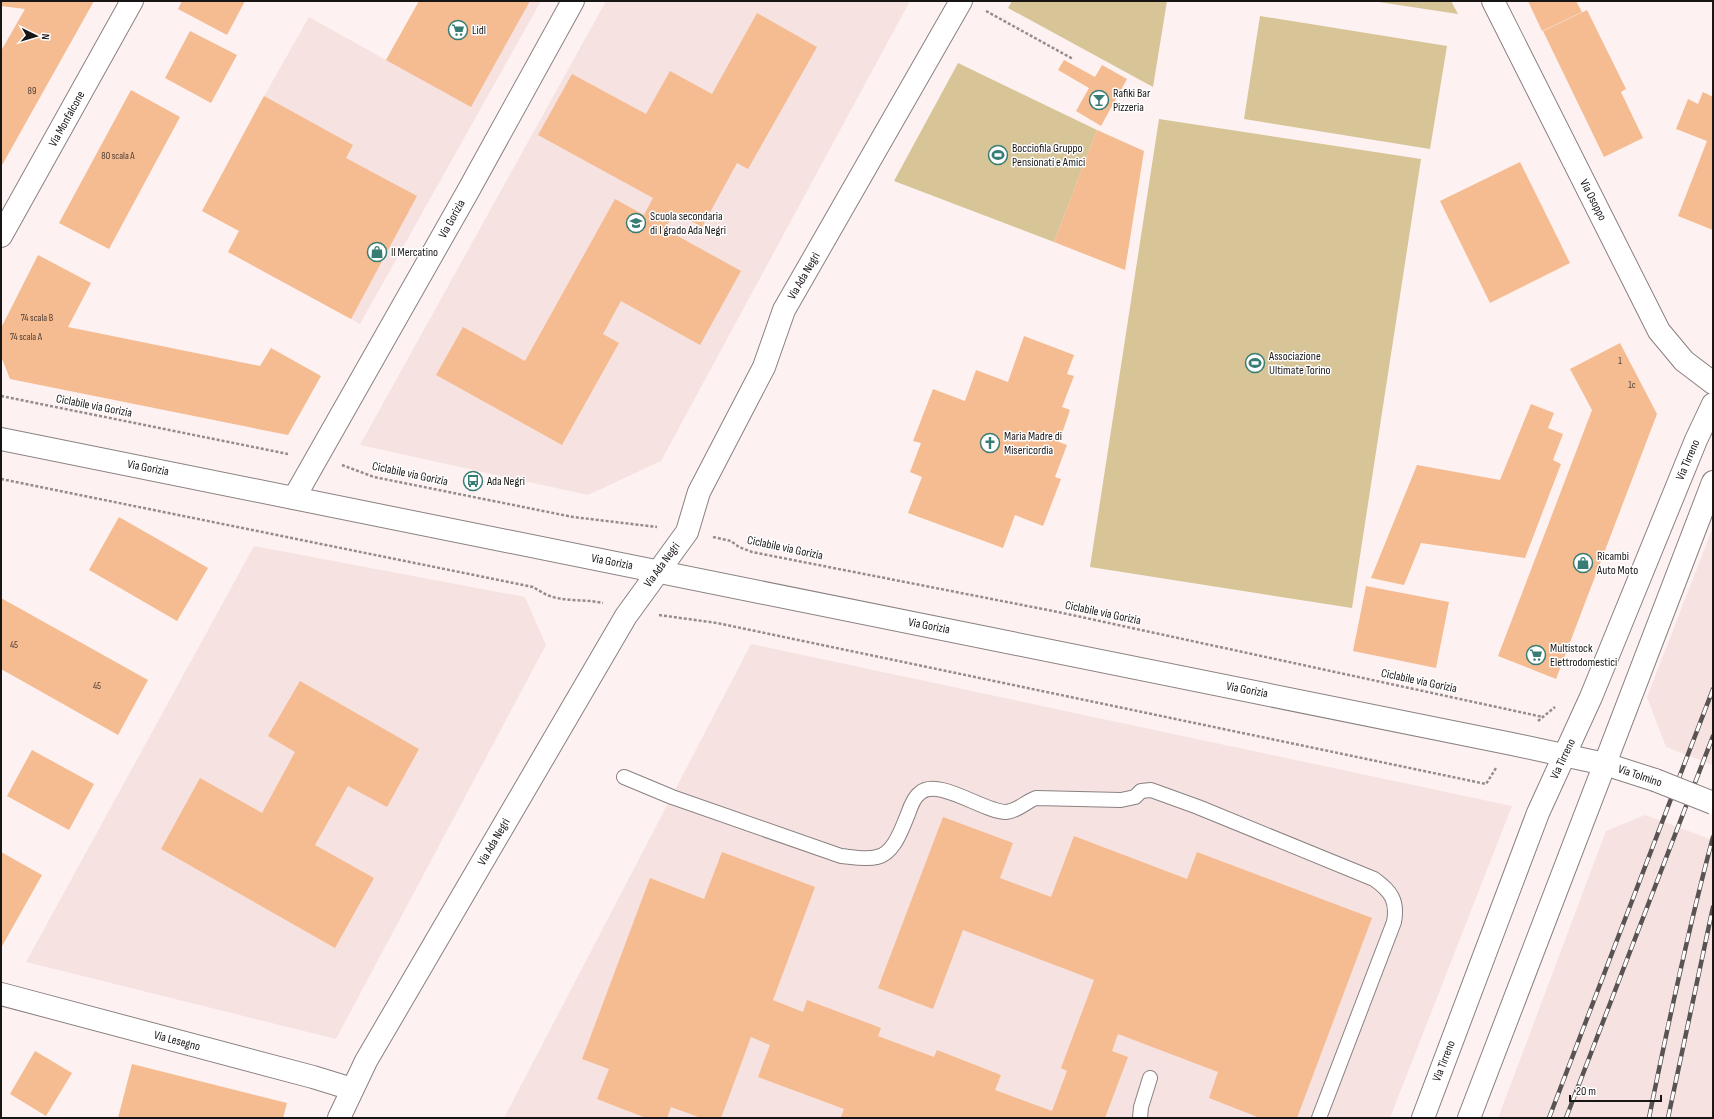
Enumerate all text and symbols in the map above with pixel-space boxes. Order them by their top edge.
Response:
north arrow [16,16,56,56]
supermarket icon: Lidl [447,19,469,41]
place label: Lidl [472,23,486,38]
text: N [39,33,52,40]
house number: 89 [28,85,36,97]
place label: Rafiki Bar Pizzeria [1113,86,1151,115]
street label: Via Monfalcone [46,88,88,149]
bar icon: Rafiki Bar Pizzeria [1088,89,1110,111]
place label: Bocciofila Gruppo Pensionati e Amici [1012,141,1085,170]
sports icon: Bocciofila Gruppo Pensionati e Amici [987,144,1009,166]
house number: 80 scala A [101,150,135,162]
street label: Via Osoppo [1576,177,1610,223]
street label: Via Gorizia [435,197,469,241]
place label: Scuola secondaria di I grado Ada Negri [650,209,726,238]
school or university icon: Scuola secondaria di I grado Ada Negri [625,212,647,234]
shop icon: Il Mercatino [366,241,388,263]
place label: Il Mercatino [391,245,438,260]
street label: Via Ada Negri [784,250,824,302]
house number: 74 scala B [21,312,54,324]
house number: 74 scala A [10,331,43,343]
place label: Associazione Ultimate Torino [1268,349,1331,378]
sports icon: Associazione Ultimate Torino [1244,352,1266,374]
house number: 1 [1618,355,1622,367]
house number: 1c [1628,379,1636,391]
street label: Ciclabile via Gorizia [55,391,134,421]
place label: Maria Madre di Misericordia [1004,429,1062,458]
church icon: Maria Madre di Misericordia [979,432,1001,454]
street label: Via Tirreno [1673,437,1703,483]
street label: Via Gorizia [126,457,170,479]
street label: Ciclabile via Gorizia [371,459,450,489]
bus stop icon: Ada Negri [462,470,484,492]
place label: Ada Negri [486,474,525,489]
street label: Ciclabile via Gorizia [746,533,825,563]
street label: Via Ada Negri [641,540,683,590]
place label: Ricambi Auto Moto [1596,549,1638,578]
street label: Via Gorizia [590,551,634,573]
shop icon: Ricambi Auto Moto [1572,552,1594,574]
street label: Ciclabile via Gorizia [1064,598,1143,628]
street label: Via Gorizia [907,615,951,637]
house number: 45 [10,639,18,651]
place label: Multistock Elettrodomestici [1550,641,1617,670]
supermarket icon: Multistock Elettrodomestici [1525,644,1547,666]
street label: Ciclabile via Gorizia [1380,666,1459,696]
street label: Via Gorizia [1225,679,1269,701]
house number: 45 [93,680,101,692]
street label: Via Tirreno [1547,736,1579,782]
street label: Via Tolmino [1616,761,1664,791]
street label: Via Ada Negri [474,816,514,868]
street label: Via Lesegno [152,1028,202,1054]
street label: Via Tirreno [1429,1038,1459,1084]
scale bar [1570,1077,1661,1103]
text: 20 m [1576,1084,1596,1099]

